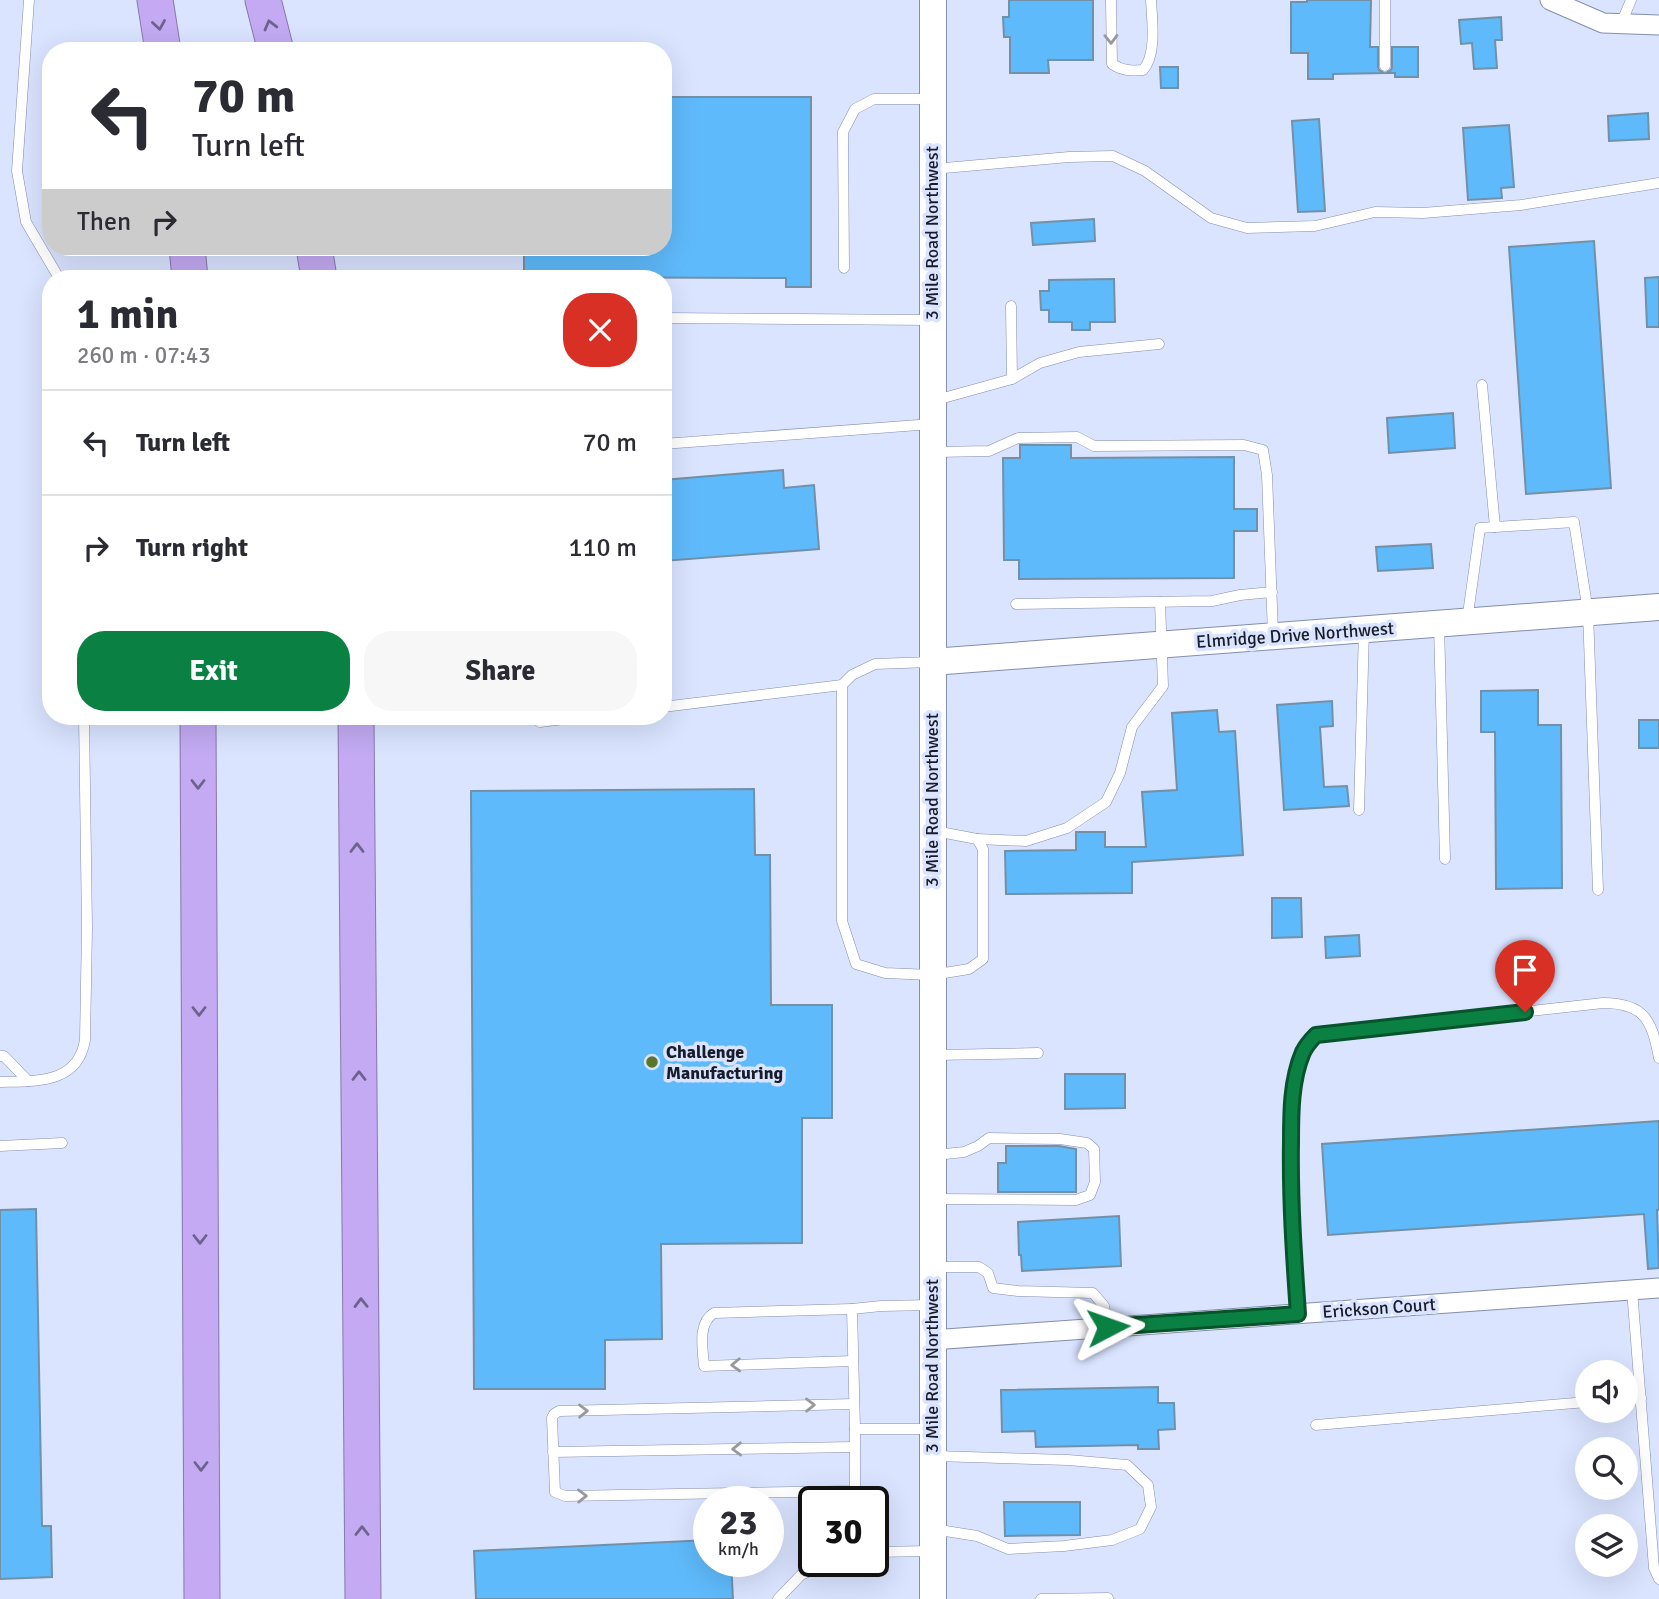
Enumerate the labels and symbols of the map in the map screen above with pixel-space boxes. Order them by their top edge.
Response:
one-way arrow [151,19,166,31]
one-way arrow [264,19,278,31]
one-way arrow [1103,35,1119,45]
street label: 3 Mile Road Northwest [921,146,943,320]
street label: Elmridge Drive Northwest [1195,617,1395,653]
street label: 3 Mile Road Northwest [921,713,943,887]
one-way arrow [190,779,206,790]
one-way arrow [349,843,365,853]
pin [1495,940,1555,1012]
one-way arrow [191,1007,207,1017]
place label: Challenge Manufacturing [666,1041,783,1084]
marker: Challenge Manufacturing [644,1054,660,1070]
one-way arrow [351,1070,367,1081]
one-way arrow [192,1234,208,1245]
street label: 3 Mile Road Northwest [921,1279,943,1453]
position arrow [1071,1290,1145,1364]
street label: Erickson Court [1321,1293,1437,1323]
one-way arrow [353,1298,369,1308]
one-way arrow [730,1358,741,1373]
one-way arrow [806,1397,816,1413]
one-way arrow [578,1403,589,1418]
one-way arrow [731,1441,742,1457]
one-way arrow [193,1462,209,1472]
speed limit sign: 30 [798,1486,889,1577]
one-way arrow [577,1488,588,1504]
one-way arrow [354,1525,370,1536]

